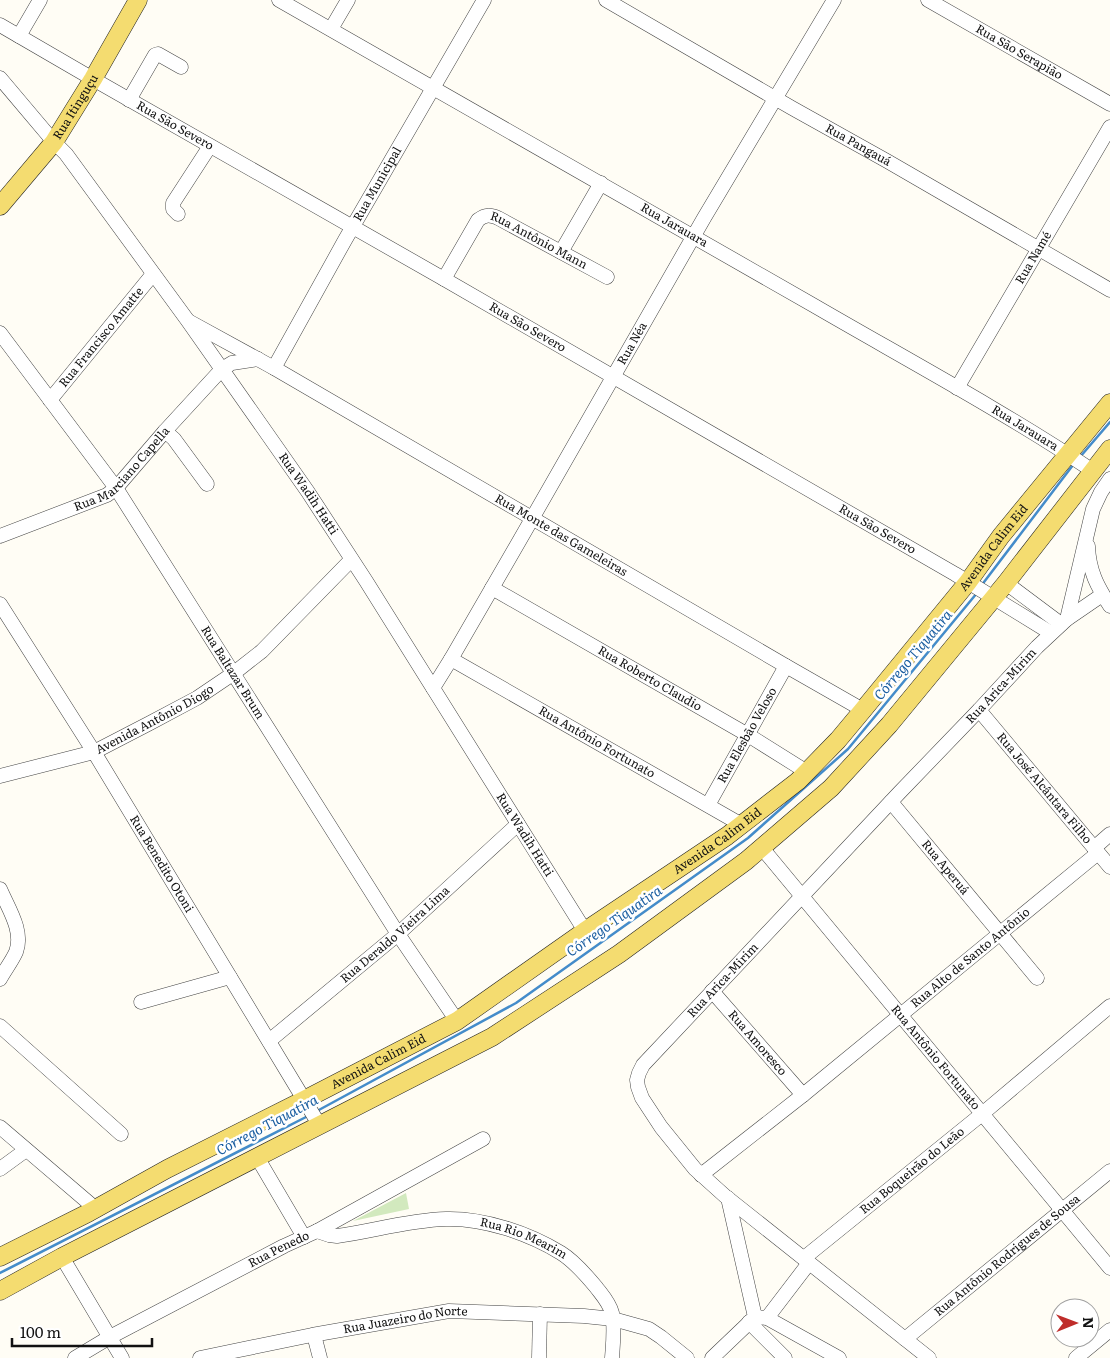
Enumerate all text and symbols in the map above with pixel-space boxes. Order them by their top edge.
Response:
street label: Rua São Serapião [973,19,1067,83]
street label: Rua Itinguçu [48,70,102,143]
street label: Rua São Severo [134,96,218,154]
street label: Rua Pangauá [823,118,896,170]
street label: Rua Municipal [348,143,405,224]
street label: Rua Jarauara [638,198,712,251]
street label: Rua Antônio Mann [488,206,591,273]
street label: Rua Namé [1010,228,1055,287]
street label: Rua Francisco Amatte [54,283,147,391]
street label: Rua São Severo [486,297,570,356]
street label: Rua Néa [612,318,651,368]
street label: Rua Jarauara [989,400,1063,455]
street label: Rua Marciano Capella [71,422,173,515]
street label: Rua Wadih Hatti [275,448,343,538]
street label: Rua Monte das Gameleiras [492,489,632,580]
street label: Rua São Severo [836,499,920,558]
street label: Avenida Calim Eid [954,500,1032,595]
water label: Córrego Tiquatira [868,605,956,704]
street label: Rua Baltazar Brum [197,622,270,723]
street label: Rua Roberto Claudio [595,641,706,715]
street label: Rua Arica-Mirim [961,643,1040,727]
street label: Avenida Antônio Diogo [92,679,217,758]
street label: Rua Elesbão Veloso [712,683,780,786]
street label: Rua Antônio Fortunato [536,701,659,782]
street label: Rua José Alcântara Filho [993,728,1097,847]
street label: Rua Wadih Hatti [493,789,559,880]
street label: Avenida Calim Eid [669,802,765,878]
street label: Rua Benedito Otoni [126,811,199,915]
street label: Rua Aperuá [918,835,975,899]
water label: Córrego Tiquatira [562,880,665,961]
street label: Rua Deraldo Vieira Lima [336,881,453,986]
street label: Rua Alto de Santo Antônio [906,903,1033,1011]
street label: Rua Arica-Mirim [682,938,762,1021]
street label: Rua Antônio Fortunato [887,1000,985,1113]
street label: Rua Amoresco [724,1006,792,1079]
street label: Avenida Calim Eid [327,1028,429,1093]
water label: Córrego Tiquatira [212,1089,321,1159]
street label: Rua Boqueirão do Leão [855,1122,968,1218]
street label: Rua Antônio Rodrigues de Sousa [930,1189,1084,1320]
street label: Rua Rio Mearim [479,1212,571,1263]
street label: Rua Penedo [244,1226,312,1271]
north arrow [1050,1298,1100,1348]
street label: Rua Juazeiro do Norte [342,1301,468,1337]
scale bar [12,1316,152,1348]
text: N [1079,1317,1099,1329]
text: 100 m [20,1320,61,1343]

